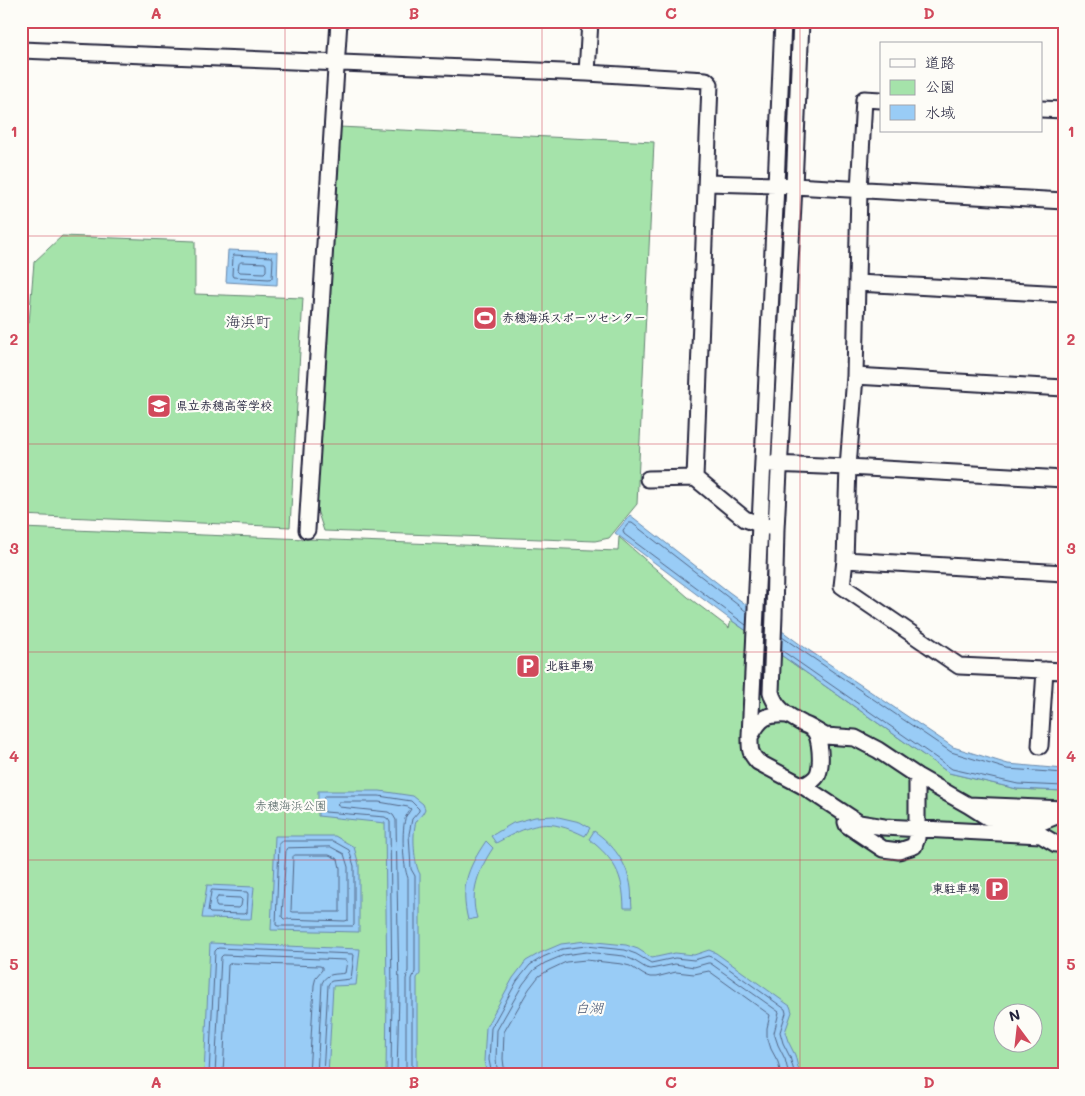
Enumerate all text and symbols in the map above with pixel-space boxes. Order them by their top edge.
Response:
text: A [150,2,162,23]
text: B [409,2,419,23]
text: C [665,2,677,23]
text: D [923,2,935,23]
legend [880,42,1042,132]
text: 道路 [925,52,955,72]
text: 公園 [925,76,955,96]
text: 水域 [925,102,955,122]
text: 1 [10,120,18,141]
text: 1 [1067,120,1075,141]
sports icon: 赤穂海浜スポーツセンター [472,305,498,331]
place label: 赤穂海浜スポーツセンター [502,309,646,325]
district label: 海浜町 [225,311,271,331]
text: 2 [10,328,19,349]
text: 2 [1067,328,1076,349]
school or university icon: 県立赤穂高等学校 [146,393,172,419]
place label: 県立赤穂高等学校 [176,397,272,413]
text: 3 [9,537,19,558]
text: 3 [1066,537,1076,558]
parking icon: 北駐車場 [515,653,541,679]
place label: 北駐車場 [546,657,594,673]
text: 4 [9,745,19,766]
text: 4 [1066,745,1076,766]
park label: 赤穂海浜公園 [255,797,327,813]
parking icon: 東駐車場 [984,876,1010,902]
place label: 東駐車場 [932,880,980,896]
text: 5 [9,953,19,974]
text: 5 [1066,953,1076,974]
water label: 白湖 [575,998,604,1017]
north arrow [992,1004,1042,1054]
text: N [1007,1004,1022,1026]
text: A [150,1071,162,1092]
text: B [409,1071,419,1092]
text: C [665,1071,677,1092]
text: D [923,1071,935,1092]

